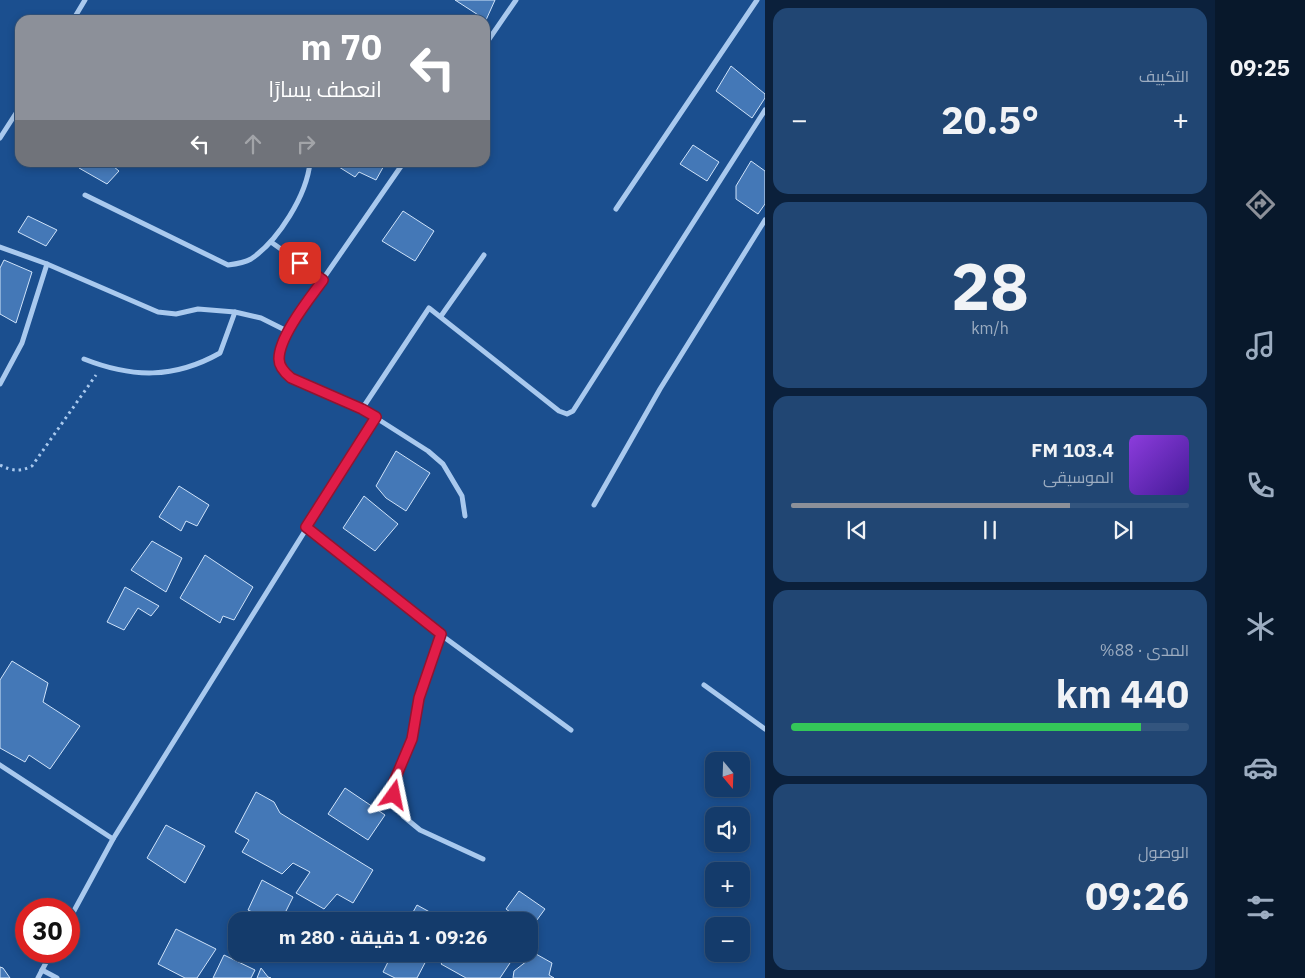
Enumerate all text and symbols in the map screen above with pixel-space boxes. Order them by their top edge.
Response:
text: 70 m [300,24,382,70]
icon: left [400,35,465,100]
text: 09:25 [1230,53,1290,82]
text: التكييف [1139,66,1189,86]
text: انعطف يسارًا [268,74,382,103]
text: 20.5° [941,95,1039,144]
text: − [791,101,808,138]
text: + [1172,101,1189,138]
icon: left [186,130,214,158]
icon: ahead [239,130,267,158]
icon: right [292,130,320,158]
icon: directions [1243,187,1278,222]
pin [279,242,321,284]
text: 28 [951,243,1029,328]
icon: arrive [286,249,314,277]
text: km/h [971,318,1009,338]
icon: music [1243,328,1278,363]
text: 103.4 FM [1031,438,1114,462]
text: الموسيقى [1043,467,1114,487]
icon: phone [1243,468,1278,503]
icon: previous [843,516,871,544]
icon: pause [976,516,1004,544]
icon: next [1109,516,1137,544]
icon: climate [1243,609,1278,644]
text: المدى · 88% [1100,640,1189,660]
text: 440 km [1056,669,1189,718]
icon: car [1243,750,1278,785]
north arrow [705,752,750,798]
map controls [705,752,750,962]
position arrow [367,768,419,820]
button: sound [705,807,750,852]
text: الوصول [1138,842,1189,862]
button: + [705,862,750,907]
text: 09:26 [1085,871,1189,920]
icon: filters [1243,890,1278,925]
speed limit sign: 30 [15,898,80,963]
button: − [705,917,750,962]
text: 09:26 · 1 دقيقة · 280 m [279,925,487,949]

